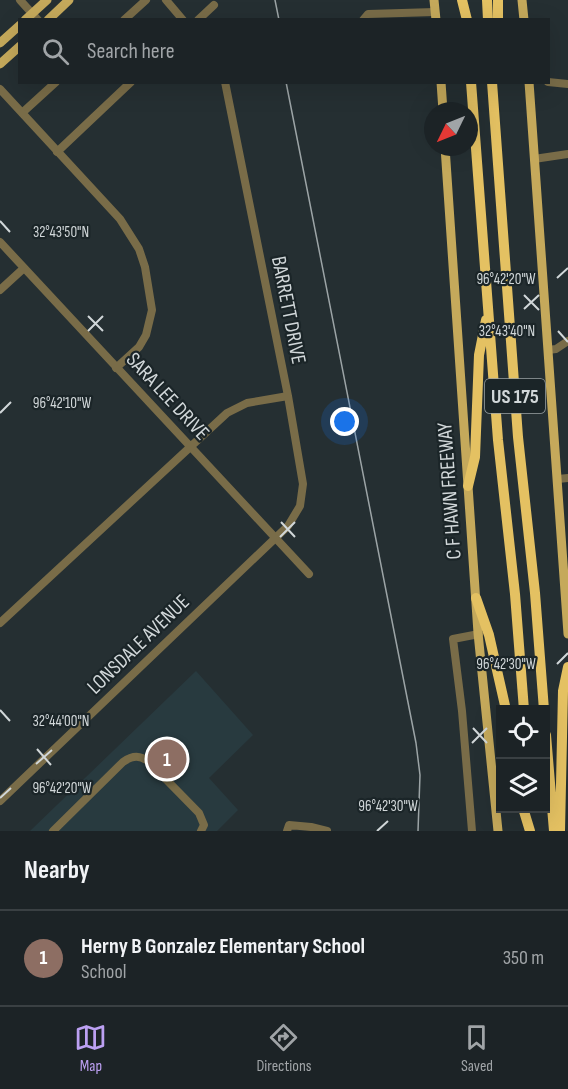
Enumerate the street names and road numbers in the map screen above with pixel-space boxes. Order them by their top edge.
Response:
street label: BARRETT DRIVE [266,254,311,366]
street label: SARA LEE DRIVE [121,347,215,445]
road number: US 175 [485,379,545,413]
street label: C F HAWN FREEWAY [432,421,467,560]
street label: LONSDALE AVENUE [82,589,195,699]

